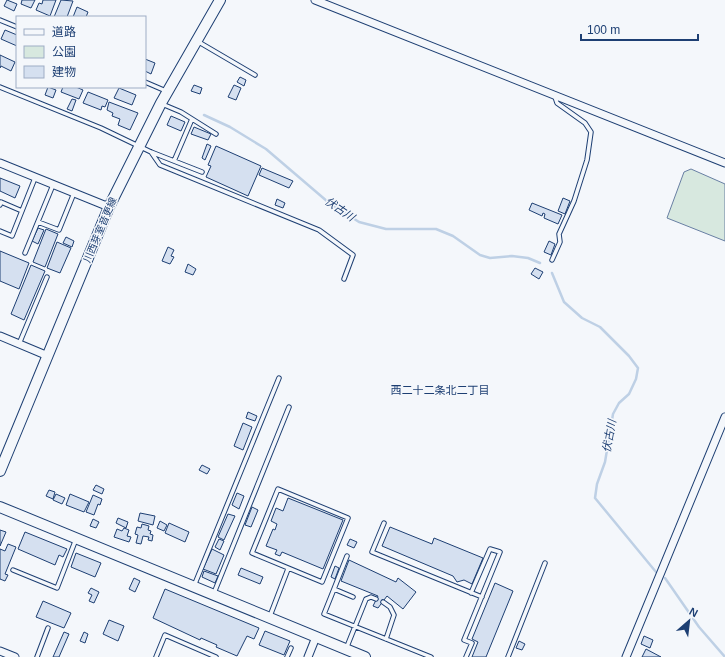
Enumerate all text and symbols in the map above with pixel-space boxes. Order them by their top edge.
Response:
legend [16,16,146,88]
scale bar [581,16,698,42]
text: 100 m [587,23,620,37]
text: 道路 [52,25,76,39]
text: 公園 [52,45,76,59]
text: 建物 [52,65,76,79]
water label: 伏古川 [323,195,358,224]
street label: 川西芽室音更線 [81,196,119,264]
district label: 西二十二条北二丁目 [391,384,490,396]
water label: 伏古川 [600,418,618,453]
north arrow [669,601,709,641]
text: N [687,605,700,619]

